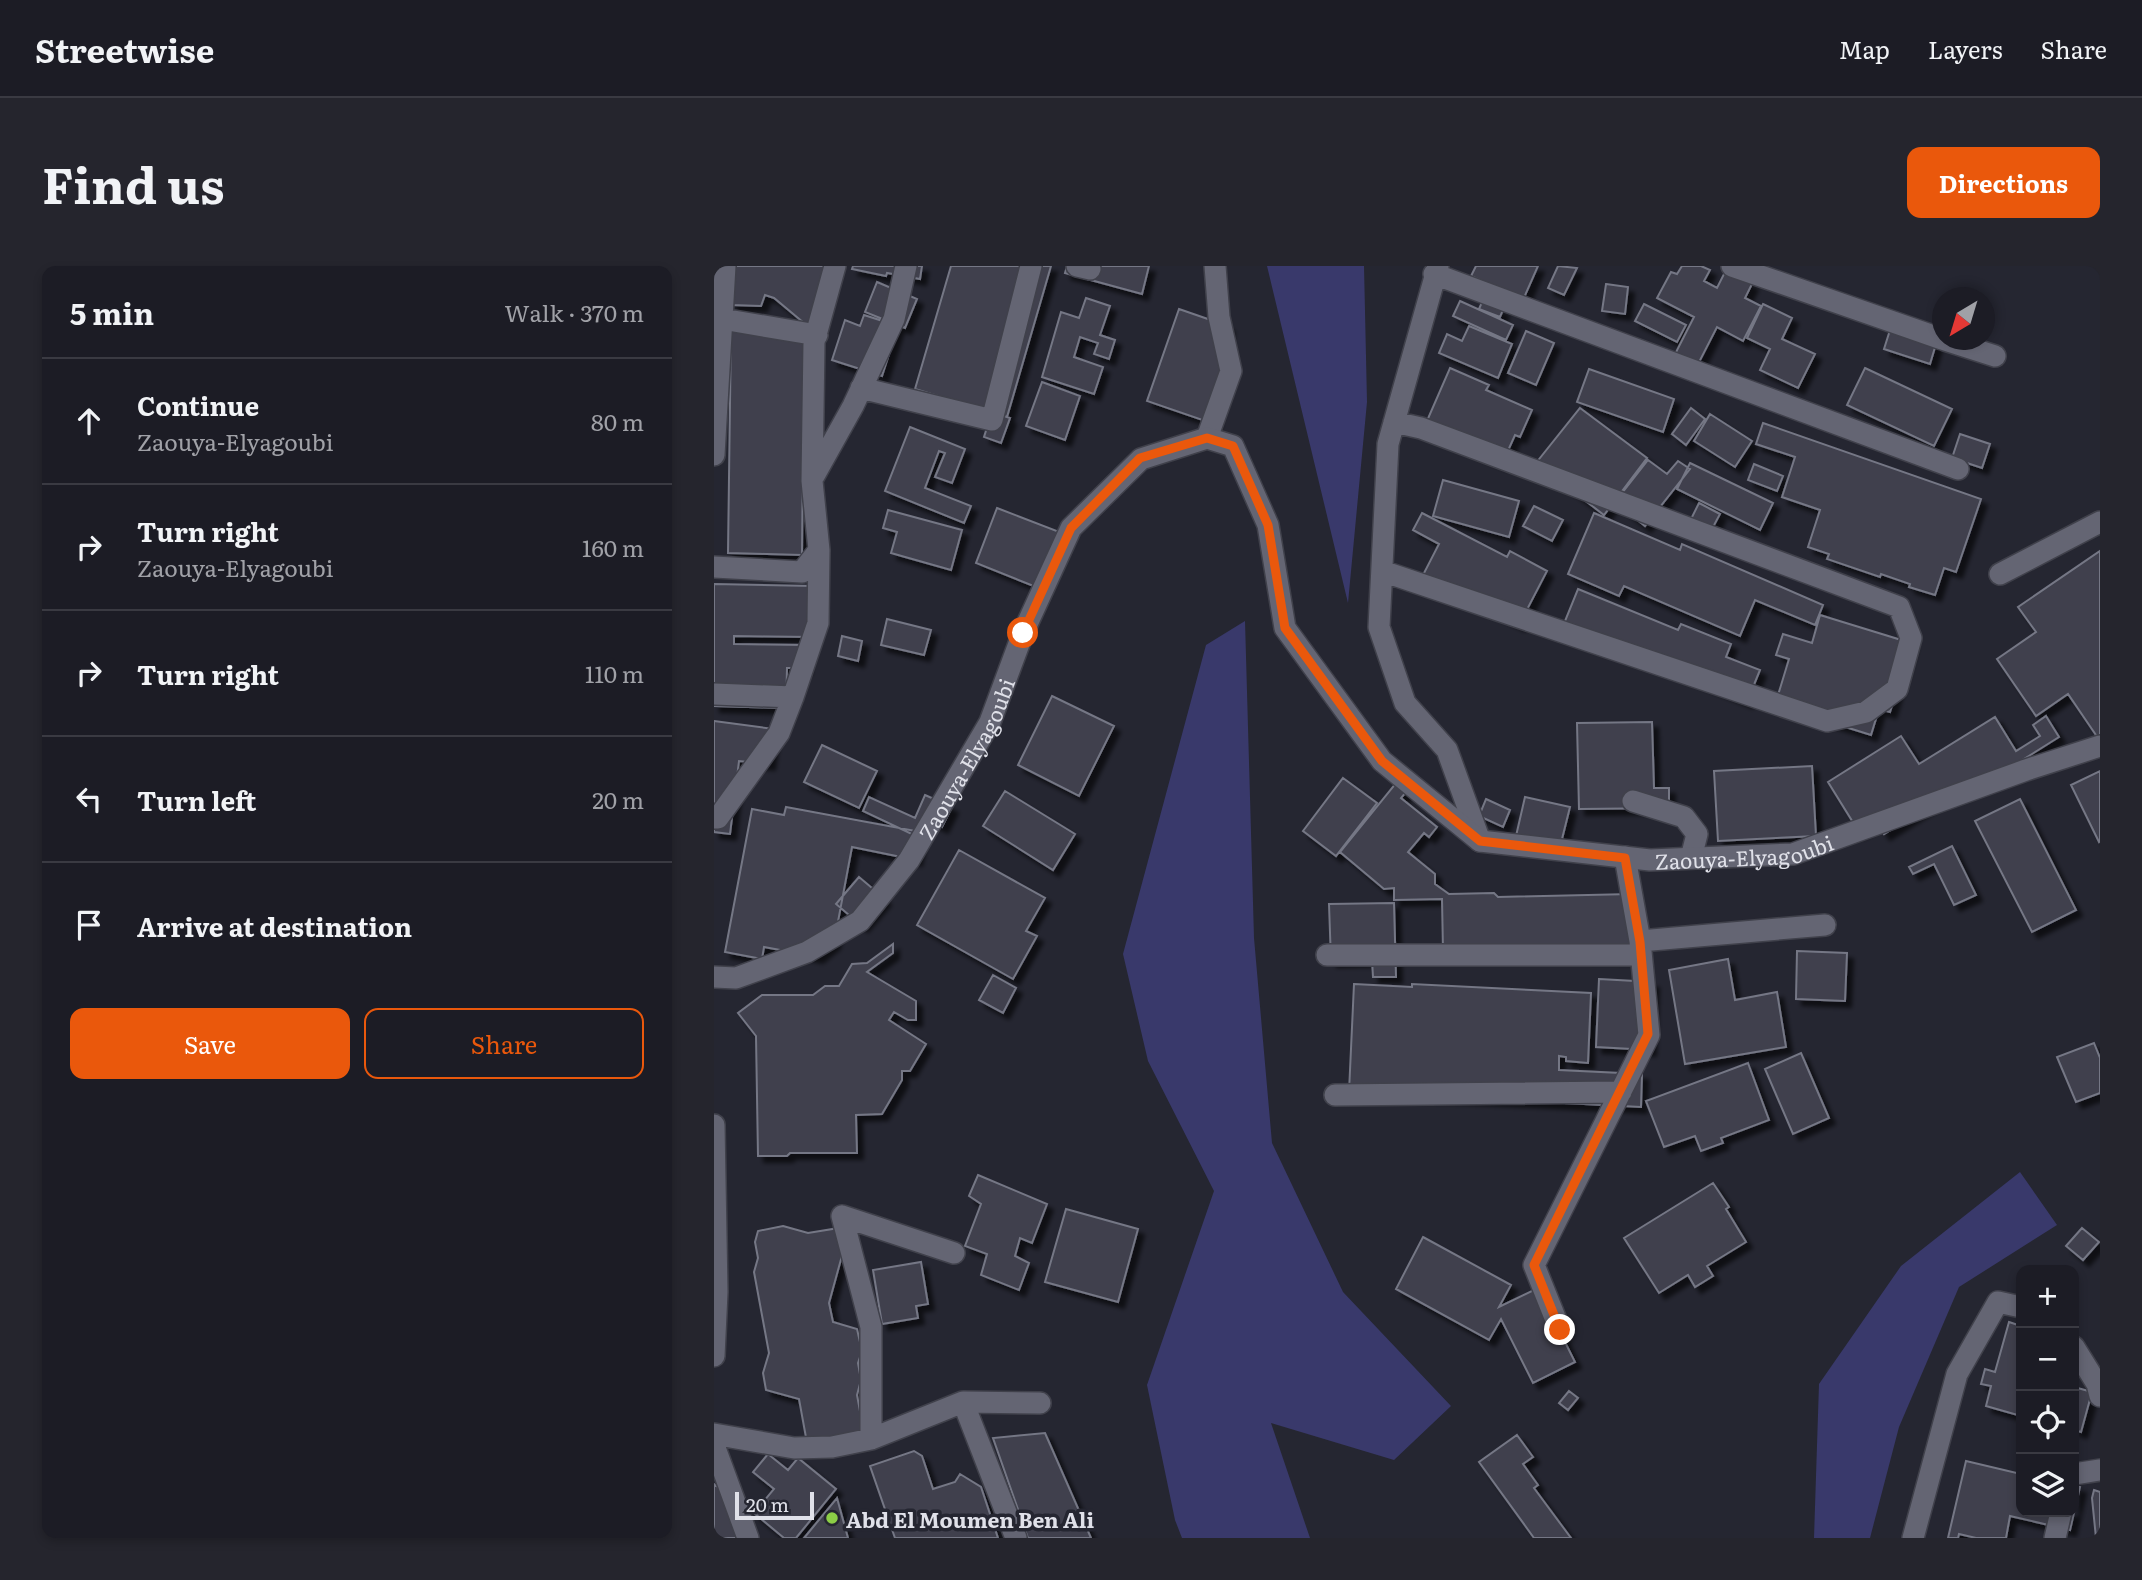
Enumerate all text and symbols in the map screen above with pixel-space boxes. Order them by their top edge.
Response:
text: Streetwise [35,24,214,73]
text: Map [1839,31,1890,66]
text: Layers [1928,31,2002,66]
text: Share [2040,31,2107,66]
text: Find us [42,146,225,219]
button: Directions [1907,147,2100,218]
north arrow [1932,287,1995,350]
text: 5 min [70,290,154,334]
text: Walk · 370 m [505,295,644,329]
text: Continue [137,385,259,424]
icon: ahead [70,402,108,440]
text: 80 m [591,404,644,438]
text: Zaouya-Elyagoubi [137,424,333,458]
text: Turn right [137,511,279,550]
icon: right [70,528,108,566]
text: 160 m [582,530,644,564]
text: Zaouya-Elyagoubi [137,550,333,584]
route start [1007,617,1038,648]
icon: right [70,654,108,692]
text: Turn right [137,654,279,693]
text: 110 m [585,656,644,690]
street label: Zaouya-Elyagoubi [909,673,1021,845]
icon: left [70,780,108,818]
text: Turn left [137,780,256,819]
text: 20 m [592,782,644,816]
street label: Zaouya-Elyagoubi [1654,825,1837,875]
icon: arrive [70,906,108,944]
text: Arrive at destination [137,906,412,945]
button: Save [70,1008,350,1079]
button: Share [364,1008,644,1079]
map controls [2016,1265,2079,1517]
button: + [2016,1265,2079,1328]
route end [1544,1314,1575,1345]
button: − [2016,1328,2079,1391]
button: locate [2016,1391,2079,1454]
button: layers [2016,1454,2079,1517]
scale bar [735,1489,814,1521]
text: 20 m [746,1490,789,1518]
place label: Abd El Moumen Ben Ali [846,1503,1094,1534]
marker: Abd El Moumen Ben Ali [824,1510,840,1526]

